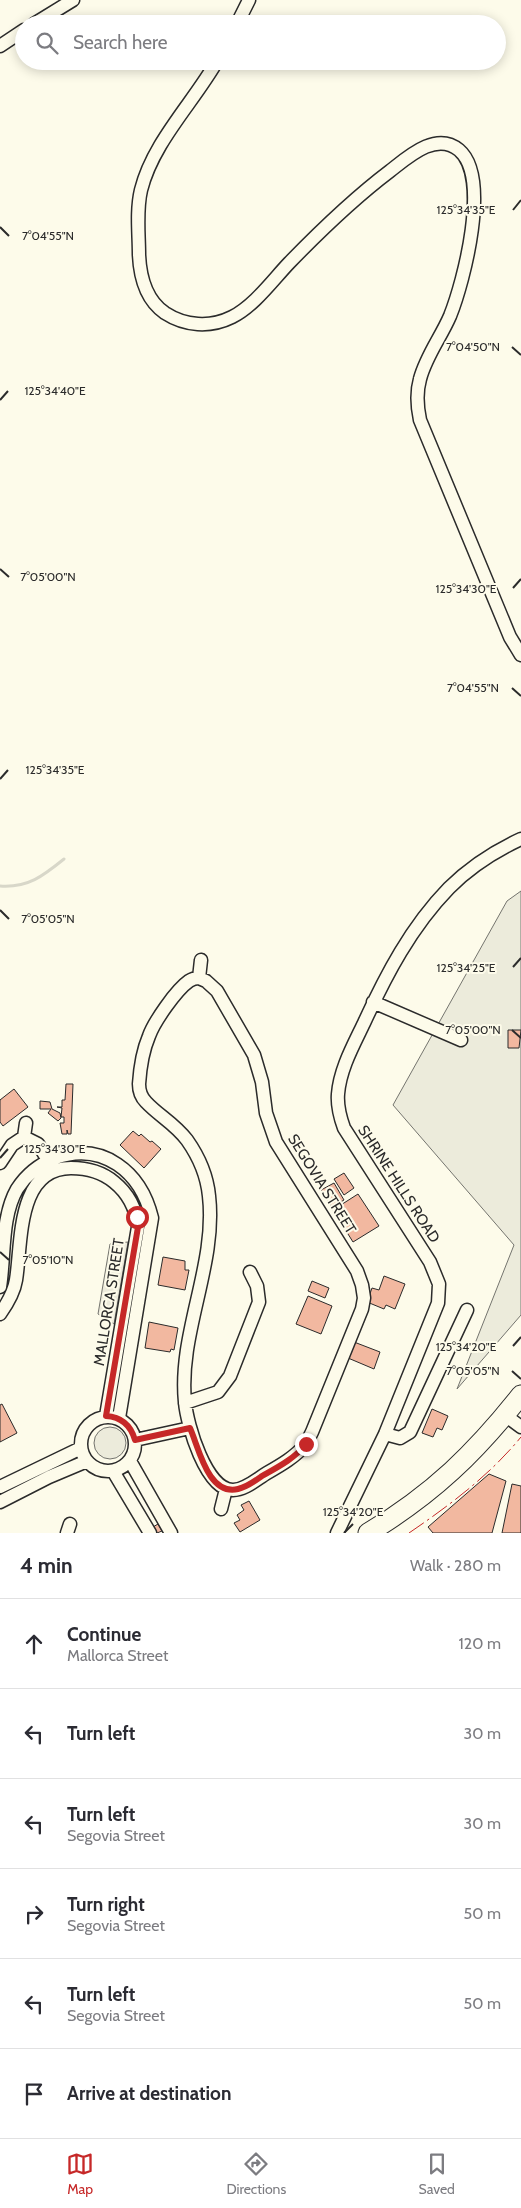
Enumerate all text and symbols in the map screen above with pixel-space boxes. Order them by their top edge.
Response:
search box [15,15,506,70]
icon: search [33,29,61,57]
text: Search here [73,31,167,54]
text: 125°34'35"E [436,202,496,217]
text: 7°04'55"N [22,228,74,243]
text: 7°04'50"N [446,339,500,354]
text: 125°34'40"E [24,383,86,398]
text: 7°05'00"N [20,569,76,584]
text: 125°34'30"E [436,581,497,596]
text: 7°04'55"N [447,680,499,695]
text: 125°34'35"E [25,762,85,777]
text: 7°05'05"N [21,911,75,926]
text: 125°34'25"E [437,960,496,975]
text: 7°05'00"N [445,1022,501,1037]
street label: SHRINE HILLS ROAD [354,1122,444,1246]
street label: SEGOVIA STREET [284,1131,360,1237]
text: 125°34'30"E [25,1141,86,1156]
route start [126,1206,149,1229]
street label: MALLORCA STREET [90,1237,128,1367]
text: 7°05'10"N [22,1252,74,1267]
text: 125°34'20"E [436,1339,497,1354]
text: 7°05'05"N [446,1363,500,1378]
route end [295,1433,318,1456]
text: 125°34'20"E [323,1504,384,1519]
text: 4 min [20,1553,73,1578]
text: Walk · 280 m [410,1556,501,1575]
text: Continue [67,1623,141,1646]
icon: ahead [20,1630,48,1658]
text: 120 m [459,1634,501,1653]
text: Mallorca Street [67,1646,168,1665]
icon: left [20,1720,48,1748]
text: Turn left [67,1722,135,1745]
text: 30 m [464,1724,501,1743]
text: Turn left [67,1803,135,1826]
icon: left [20,1810,48,1838]
text: 30 m [464,1814,501,1833]
text: Segovia Street [67,1826,165,1845]
text: Turn right [67,1893,145,1916]
icon: right [20,1900,48,1928]
text: 50 m [464,1904,501,1923]
text: Segovia Street [67,1916,165,1935]
text: Turn left [67,1983,135,2006]
icon: left [20,1990,48,2018]
text: 50 m [464,1994,501,2013]
text: Segovia Street [67,2006,165,2025]
icon: arrive [20,2080,48,2108]
text: Arrive at destination [67,2082,231,2105]
tab: Map [66,2150,94,2198]
tab: Directions [226,2150,286,2198]
tab: Saved [418,2150,455,2198]

